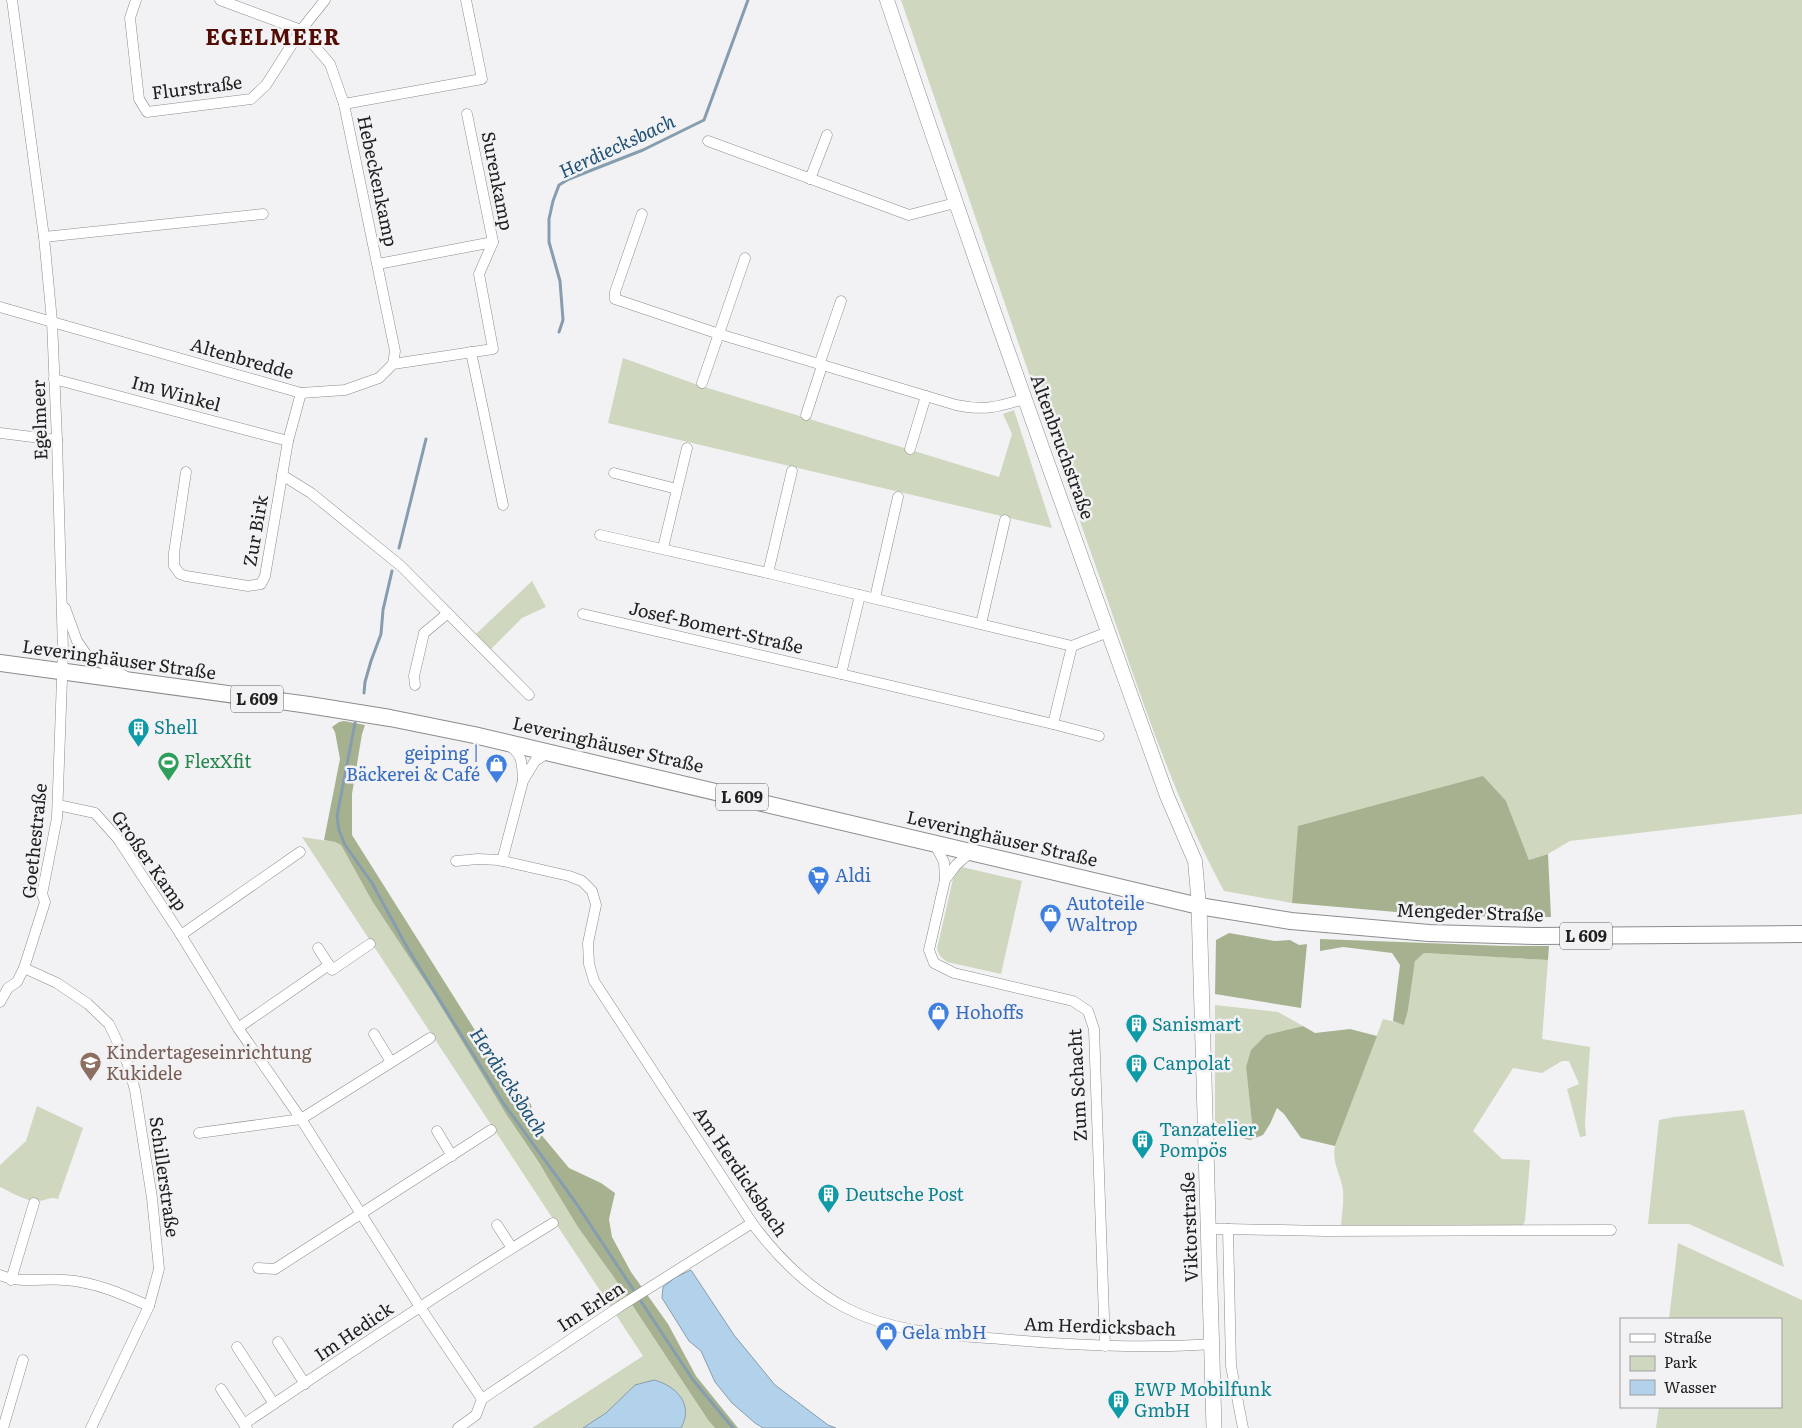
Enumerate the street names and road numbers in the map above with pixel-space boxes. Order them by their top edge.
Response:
street label: Flurstraße [150,68,244,105]
street label: Hebeckenkamp [351,113,406,249]
street label: Surenkamp [476,129,521,233]
street label: Altenbredde [188,330,297,385]
street label: Im Winkel [129,368,224,417]
street label: Altenbruchstraße [1025,370,1102,523]
street label: Egelmeer [24,379,53,461]
street label: Zur Birk [235,492,274,569]
street label: Josef-Bomert-Straße [627,593,806,660]
street label: Leveringhäuser Straße [21,632,218,685]
road number: L 609 [231,686,283,712]
street label: Leveringhäuser Straße [510,708,707,779]
street label: Goethestraße [14,782,53,900]
road number: L 609 [716,784,768,810]
street label: Leveringhäuser Straße [904,802,1101,873]
street label: Großer Kamp [106,804,195,916]
street label: Mengeder Straße [1396,895,1544,928]
road number: L 609 [1560,922,1612,949]
street label: Zum Schacht [1060,1027,1093,1142]
street label: Am Herdicksbach [687,1101,795,1242]
street label: Schillerstraße [144,1115,187,1239]
street label: Viktorstraße [1173,1171,1204,1283]
street label: Im Erlen [551,1274,629,1337]
street label: Im Hedick [309,1294,399,1367]
street label: Am Herdicksbach [1024,1309,1177,1342]

